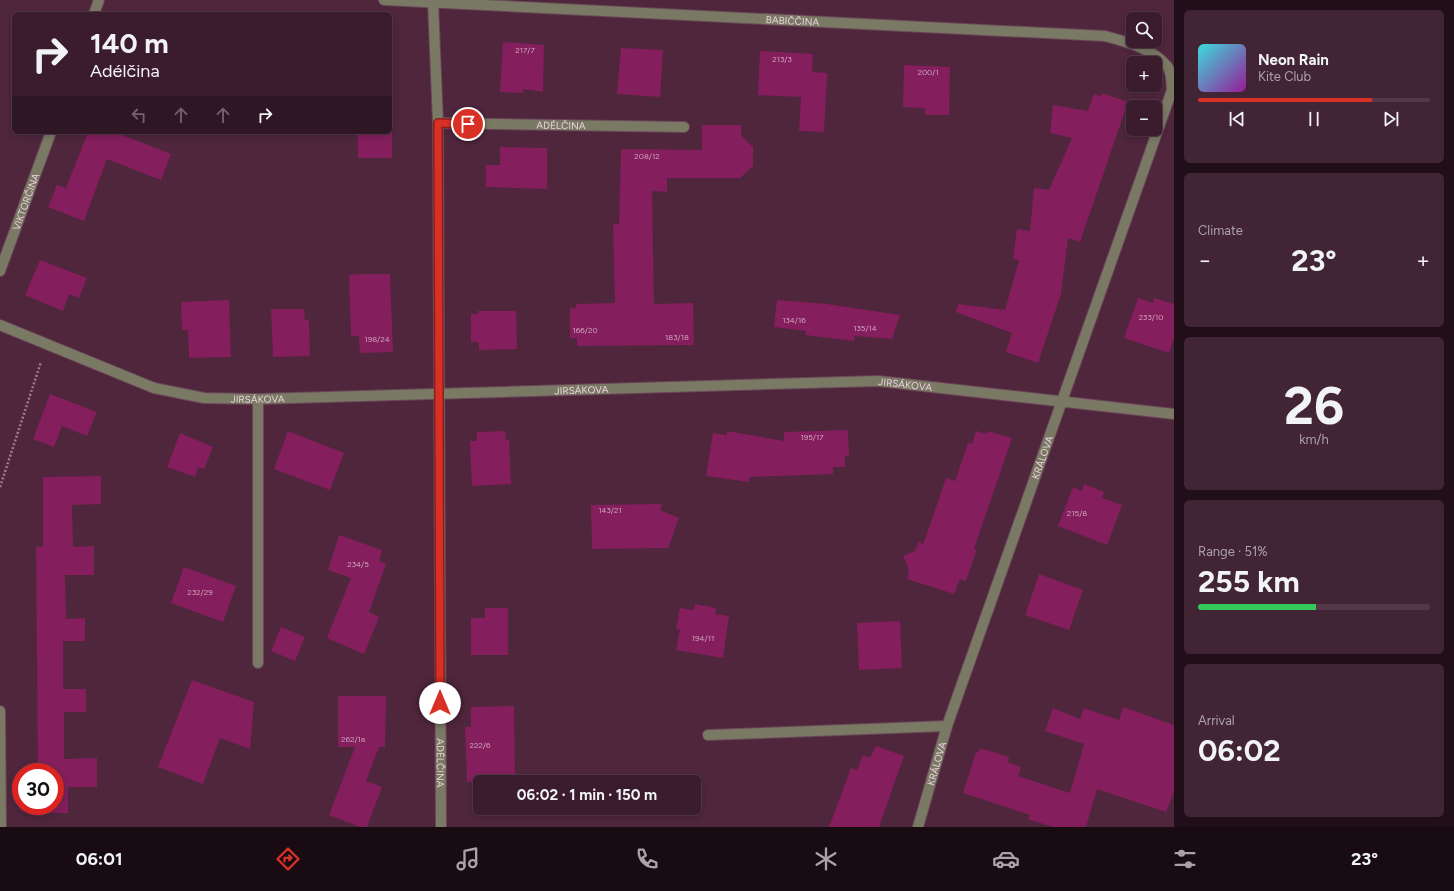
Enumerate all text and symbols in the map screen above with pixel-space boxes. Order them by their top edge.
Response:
map controls [1126,12,1162,136]
button: search [1126,12,1162,48]
street label: BABIČČINA [765,13,820,28]
text: 140 m [90,26,169,60]
icon: right [24,28,76,80]
house number: 217/7 [515,45,535,55]
text: Neon Rain [1258,51,1329,69]
house number: 213/3 [772,54,792,64]
button: + [1126,56,1162,92]
text: Adélčina [90,60,160,82]
house number: 200/1 [917,67,939,77]
text: Kite Club [1258,69,1311,84]
button: − [1126,100,1162,136]
icon: left [128,104,150,126]
icon: ahead [170,104,192,126]
icon: ahead [212,104,234,126]
icon: right [254,104,276,126]
pin [451,107,485,141]
icon: previous [1226,108,1248,130]
icon: pause [1303,108,1325,130]
icon: next [1380,108,1402,130]
icon: arrive [457,113,479,135]
street label: ADÉLČINA [536,118,586,132]
house number: 208/12 [634,151,660,161]
street label: VIKTORČINA [9,171,42,232]
text: Climate [1198,223,1243,238]
text: 23° [1291,242,1337,279]
text: − [1198,247,1212,274]
text: + [1416,247,1430,274]
house number: 233/10 [1139,312,1163,322]
house number: 134/16 [782,315,806,325]
house number: 135/14 [853,323,877,333]
house number: 166/20 [572,325,598,335]
house number: 183/18 [665,332,689,342]
house number: 198/24 [364,334,390,344]
street label: JIRSÁKOVA [878,375,933,394]
text: 26 [1284,375,1344,437]
street label: JIRSÁKOVA [554,382,609,397]
street label: JIRSÁKOVA [230,392,285,406]
house number: 195/17 [800,432,824,442]
text: km/h [1299,432,1329,447]
street label: KRÁLOVA [1028,434,1056,481]
house number: 143/21 [598,505,622,515]
house number: 215/8 [1067,508,1087,518]
text: Range · 51% [1198,544,1268,559]
house number: 234/5 [347,559,369,569]
text: 255 km [1198,563,1300,600]
house number: 232/29 [187,587,213,597]
house number: 194/11 [692,633,714,643]
position arrow [419,682,461,724]
text: Arrival [1198,713,1235,728]
text: 06:02 [1198,732,1281,769]
house number: 262/1a [341,734,365,744]
street label: ADÉLČINA [434,738,447,788]
house number: 222/6 [469,740,491,750]
street label: KRÁLOVA [924,740,949,787]
speed limit sign: 30 [12,763,64,815]
text: 06:02 · 1 min · 150 m [517,786,657,804]
icon: directions [274,845,302,873]
icon: music [454,845,482,873]
icon: phone [633,845,661,873]
icon: climate [812,845,840,873]
icon: car [992,845,1020,873]
icon: filters [1171,845,1199,873]
text: 06:01 [76,848,123,870]
text: 23° [1351,848,1378,870]

